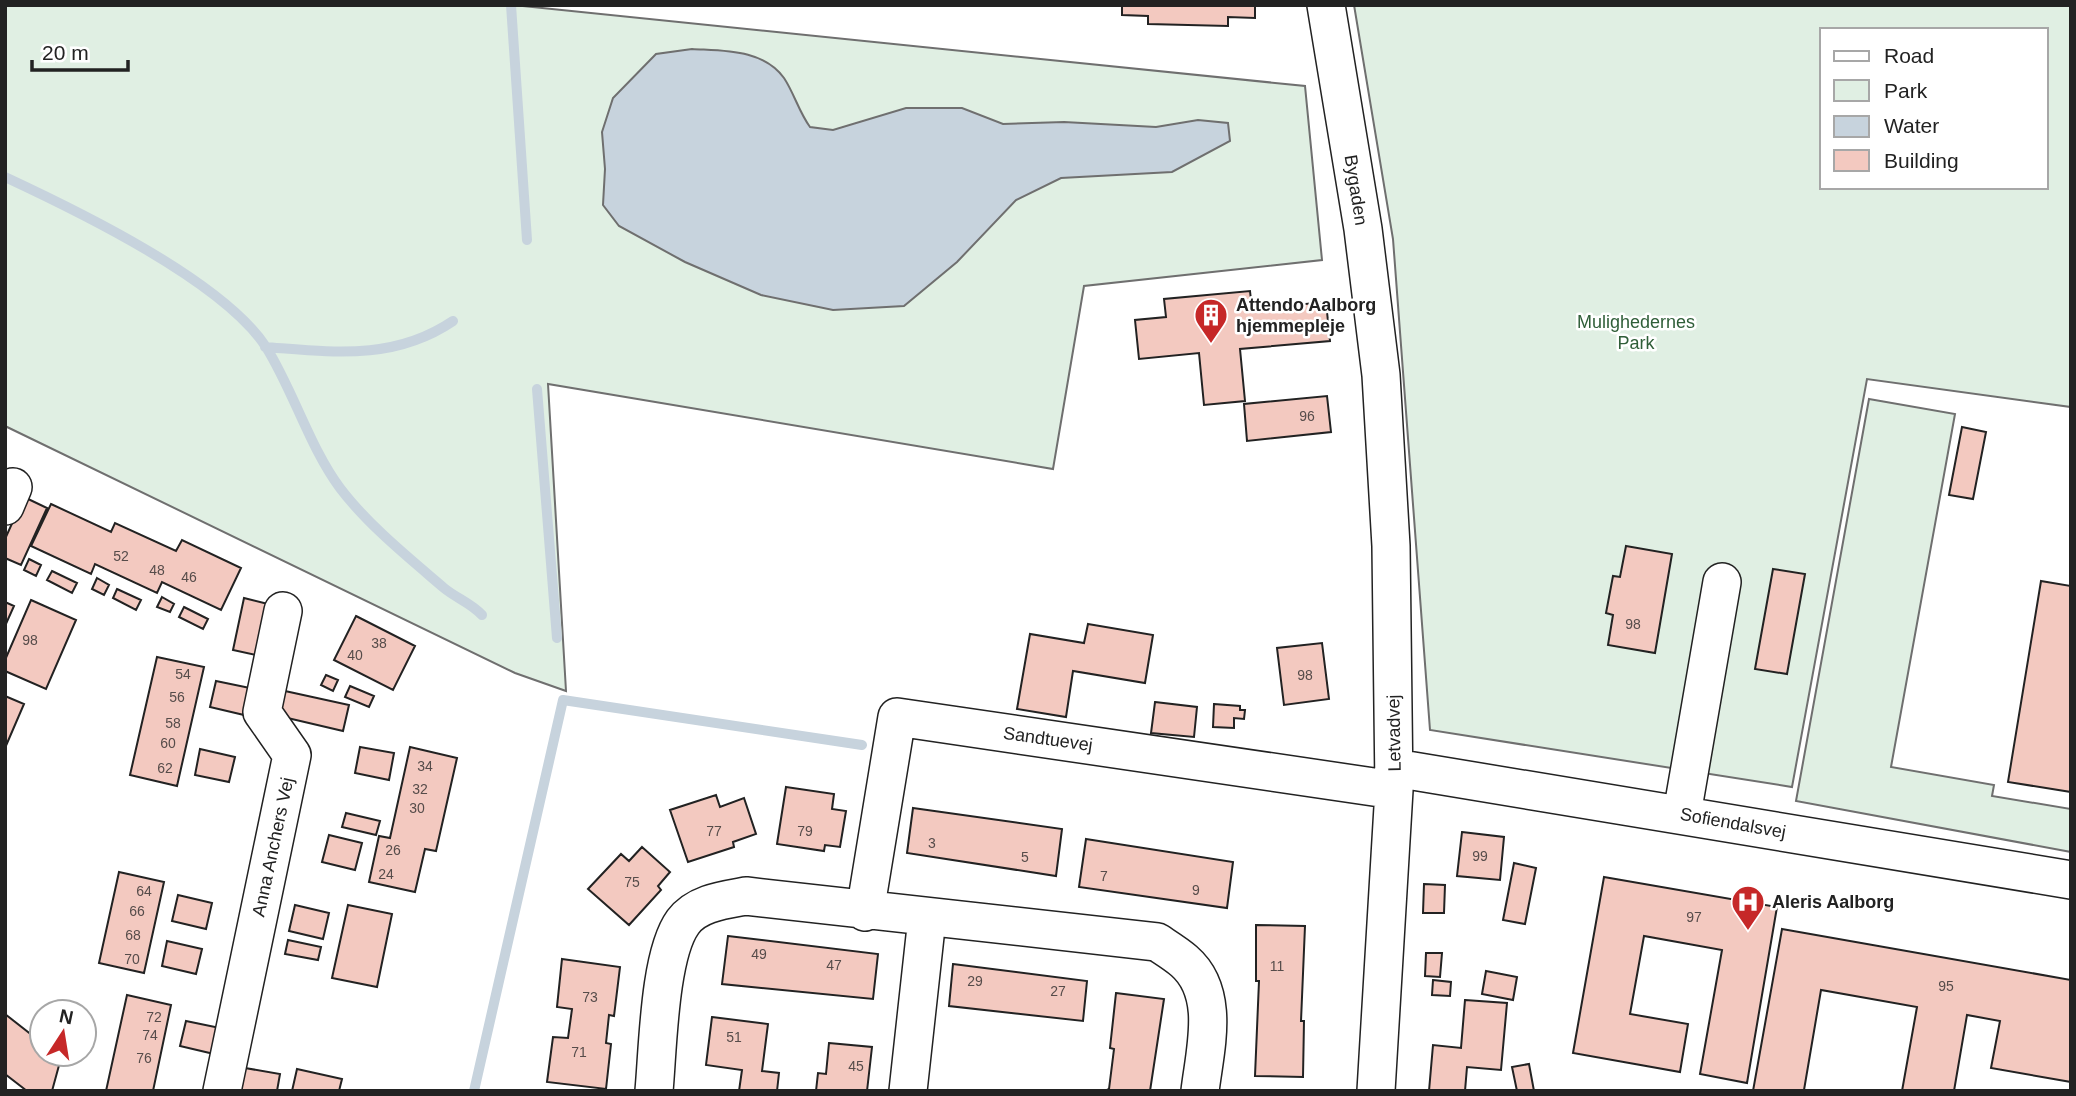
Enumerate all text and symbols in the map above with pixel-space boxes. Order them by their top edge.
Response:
scale bar [32,28,128,72]
legend [1820,28,2048,189]
text: 20 m [42,41,89,64]
text: Road [1884,44,1934,67]
text: Park [1884,79,1928,102]
text: Water [1884,114,1939,137]
text: Building [1884,149,1959,172]
street label: Bygaden [1341,153,1371,227]
place label: Attendo Aalborg hjemmepleje [1236,295,1376,336]
building icon: Attendo Aalborg hjemmepleje [1192,296,1230,345]
park label: Mulighedernes Park [1577,312,1695,353]
house number: 96 [1299,408,1315,424]
house number: 52 [113,548,129,564]
house number: 48 [149,562,165,578]
house number: 46 [181,569,197,585]
house number: 98 [1625,616,1641,632]
house number: 98 [22,632,38,648]
house number: 38 [371,635,387,651]
house number: 40 [347,647,363,663]
house number: 54 [175,666,191,682]
house number: 98 [1297,667,1313,683]
house number: 56 [169,689,185,705]
street label: Letvadvej [1383,694,1405,772]
house number: 58 [165,715,181,731]
street label: Sandtuevej [1002,723,1094,755]
house number: 60 [160,735,176,751]
house number: 34 [417,758,433,774]
house number: 62 [157,760,173,776]
street label: Anna Anchers Vej [248,775,298,919]
house number: 32 [412,781,428,797]
house number: 30 [409,800,425,816]
street label: Sofiendalsvej [1679,804,1787,842]
house number: 77 [706,823,722,839]
house number: 79 [797,823,813,839]
house number: 3 [928,835,936,851]
house number: 26 [385,842,401,858]
house number: 99 [1472,848,1488,864]
house number: 5 [1021,849,1029,865]
house number: 24 [378,866,394,882]
house number: 7 [1100,868,1108,884]
house number: 75 [624,874,640,890]
house number: 9 [1192,882,1200,898]
house number: 64 [136,883,152,899]
hospital icon: Aleris Aalborg [1729,883,1767,932]
place label: Aleris Aalborg [1772,892,1894,912]
house number: 66 [129,903,145,919]
house number: 97 [1686,909,1702,925]
house number: 68 [125,927,141,943]
house number: 49 [751,946,767,962]
house number: 70 [124,951,140,967]
house number: 47 [826,957,842,973]
house number: 11 [1270,958,1284,974]
house number: 29 [967,973,983,989]
house number: 95 [1938,978,1954,994]
house number: 27 [1050,983,1066,999]
house number: 73 [582,989,598,1005]
north arrow [28,998,98,1068]
text: N [58,1005,75,1029]
house number: 72 [146,1009,162,1025]
house number: 74 [142,1027,158,1043]
house number: 51 [726,1029,742,1045]
house number: 71 [571,1044,587,1060]
house number: 76 [136,1050,152,1066]
house number: 45 [848,1058,864,1074]

